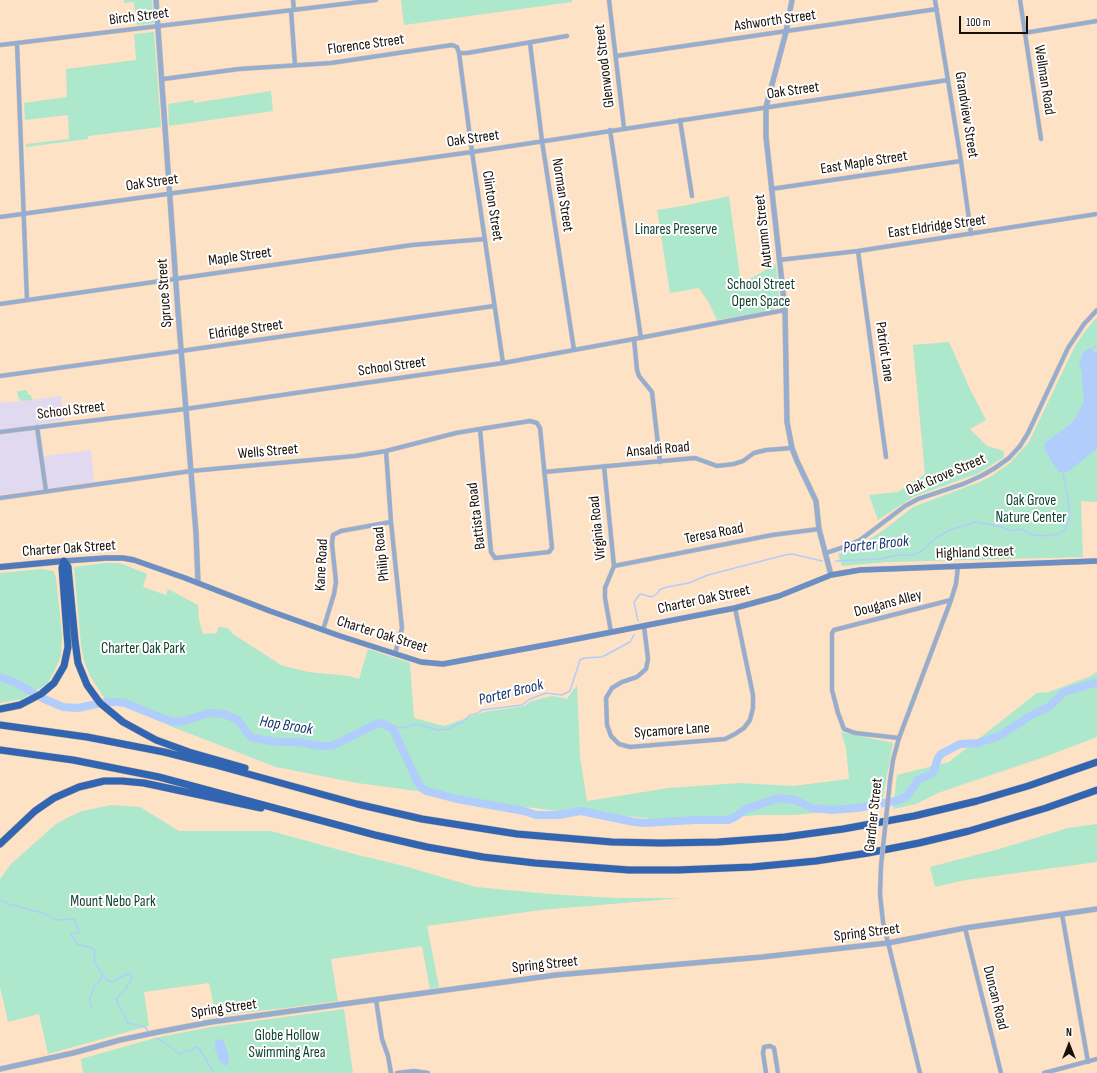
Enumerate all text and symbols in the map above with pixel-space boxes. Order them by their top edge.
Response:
street label: Birch Street [108,4,170,30]
street label: Ashworth Street [733,6,817,36]
scale bar [961,8,1030,34]
text: 100 m [966,15,991,30]
street label: Glenwood Street [591,23,619,109]
street label: Florence Street [327,31,405,59]
street label: Wellman Road [1030,44,1058,116]
street label: Grandview Street [950,71,982,159]
street label: Oak Street [766,78,820,104]
street label: Oak Street [446,126,500,152]
street label: East Maple Street [819,147,909,179]
street label: Norman Street [547,157,577,233]
street label: Oak Street [125,170,179,196]
street label: Clinton Street [478,170,506,242]
street label: Autumn Street [751,193,777,269]
street label: East Eldridge Street [887,211,987,243]
park label: Linares Preserve [635,221,717,239]
street label: Maple Street [207,244,273,270]
street label: Spruce Street [154,258,176,328]
park label: School Street Open Space [727,276,795,311]
street label: Eldridge Street [208,316,284,344]
street label: Patriot Lane [871,321,897,383]
street label: School Street [357,353,427,381]
street label: School Street [36,398,106,424]
street label: Ansaldi Road [626,438,690,462]
street label: Wells Street [237,440,299,464]
street label: Oak Grove Street [904,450,988,500]
street label: Battista Road [464,481,490,551]
park label: Oak Grove Nature Center [995,492,1067,527]
street label: Virginia Road [586,495,610,561]
street label: Teresa Road [683,519,745,549]
street label: Philip Road [370,526,394,582]
water label: Porter Brook [842,532,910,558]
street label: Charter Oak Street [22,537,116,561]
street label: Kane Road [312,538,332,592]
street label: Highland Street [936,543,1014,563]
street label: Charter Oak Street [656,581,752,619]
street label: Dougans Alley [852,586,924,622]
street label: Charter Oak Street [334,613,430,657]
park label: Charter Oak Park [101,640,185,658]
water label: Porter Brook [477,676,545,710]
water label: Hop Brook [258,712,314,740]
street label: Sycamore Lane [634,719,710,743]
street label: Gardner Street [861,777,887,853]
park label: Mount Nebo Park [70,893,156,911]
street label: Spring Street [833,920,901,946]
street label: Spring Street [511,953,579,977]
street label: Duncan Road [978,964,1012,1032]
street label: Spring Street [190,995,258,1023]
north arrow [1049,1025,1089,1065]
text: N [1066,1026,1072,1039]
park label: Globe Hollow Swimming Area [248,1027,326,1062]

